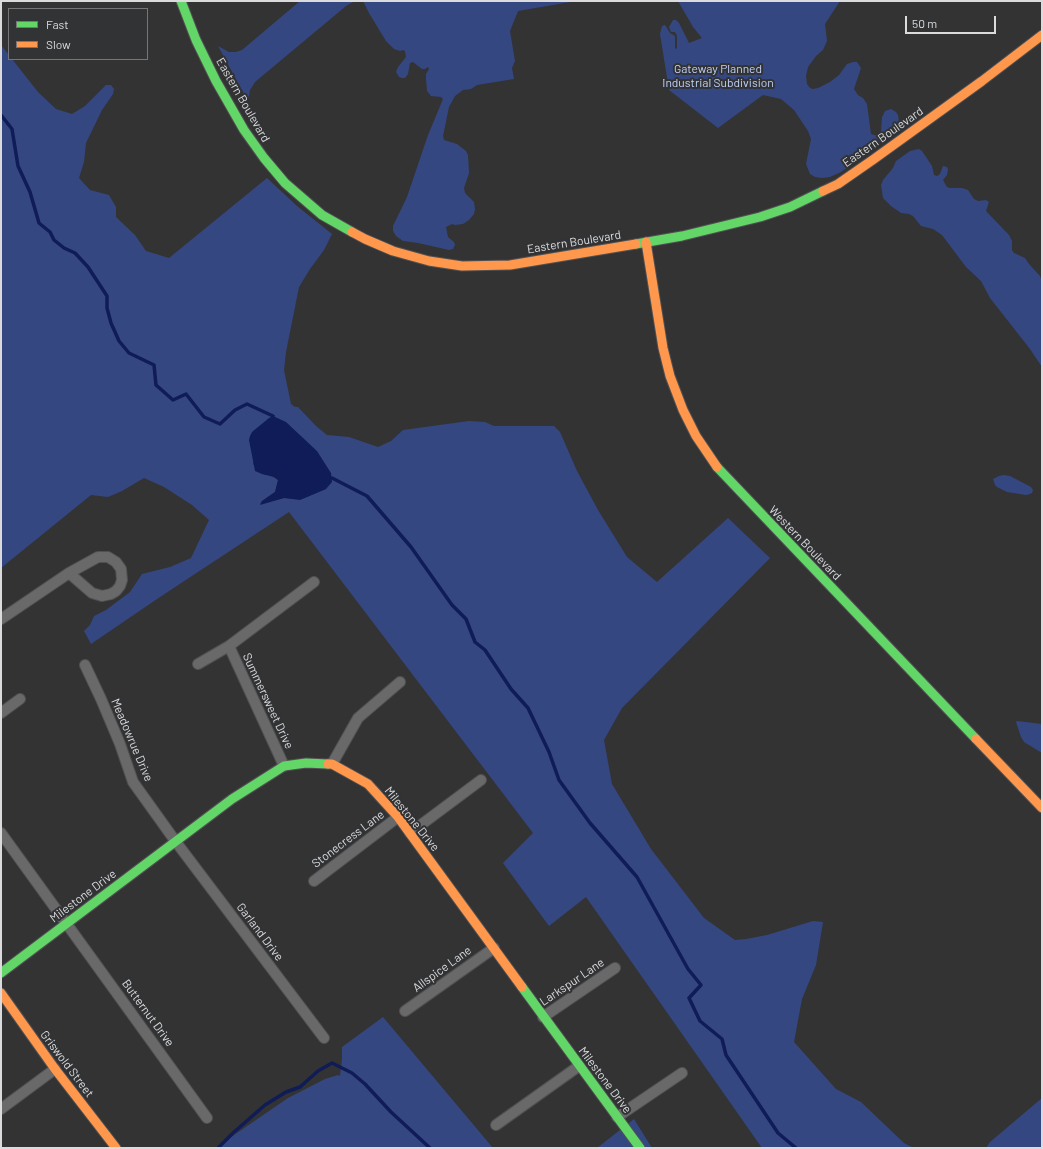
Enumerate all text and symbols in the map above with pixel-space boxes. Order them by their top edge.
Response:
legend [8,8,148,60]
scale bar [907,8,998,34]
text: 50 m [912,16,937,30]
text: Fast [46,17,69,31]
text: Slow [46,37,71,51]
street label: Eastern Boulevard [213,55,273,145]
park label: Gateway Planned Industrial Subdivision [662,62,774,90]
street label: Eastern Boulevard [840,104,926,170]
street label: Eastern Boulevard [526,227,622,257]
street label: Western Boulevard [766,503,844,583]
street label: Summersweet Drive [240,651,296,751]
street label: Meadowrue Drive [108,696,156,784]
street label: Milestone Drive [382,784,442,854]
street label: Stonecress Lane [309,807,387,871]
street label: Milestone Drive [47,866,119,926]
street label: Garland Drive [234,900,286,964]
street label: Allspice Lane [410,943,474,995]
street label: Larkspur Lane [537,955,607,1009]
street label: Butternut Drive [119,977,177,1049]
street label: Griswold Street [37,1028,97,1100]
street label: Milestone Drive [575,1044,635,1116]

